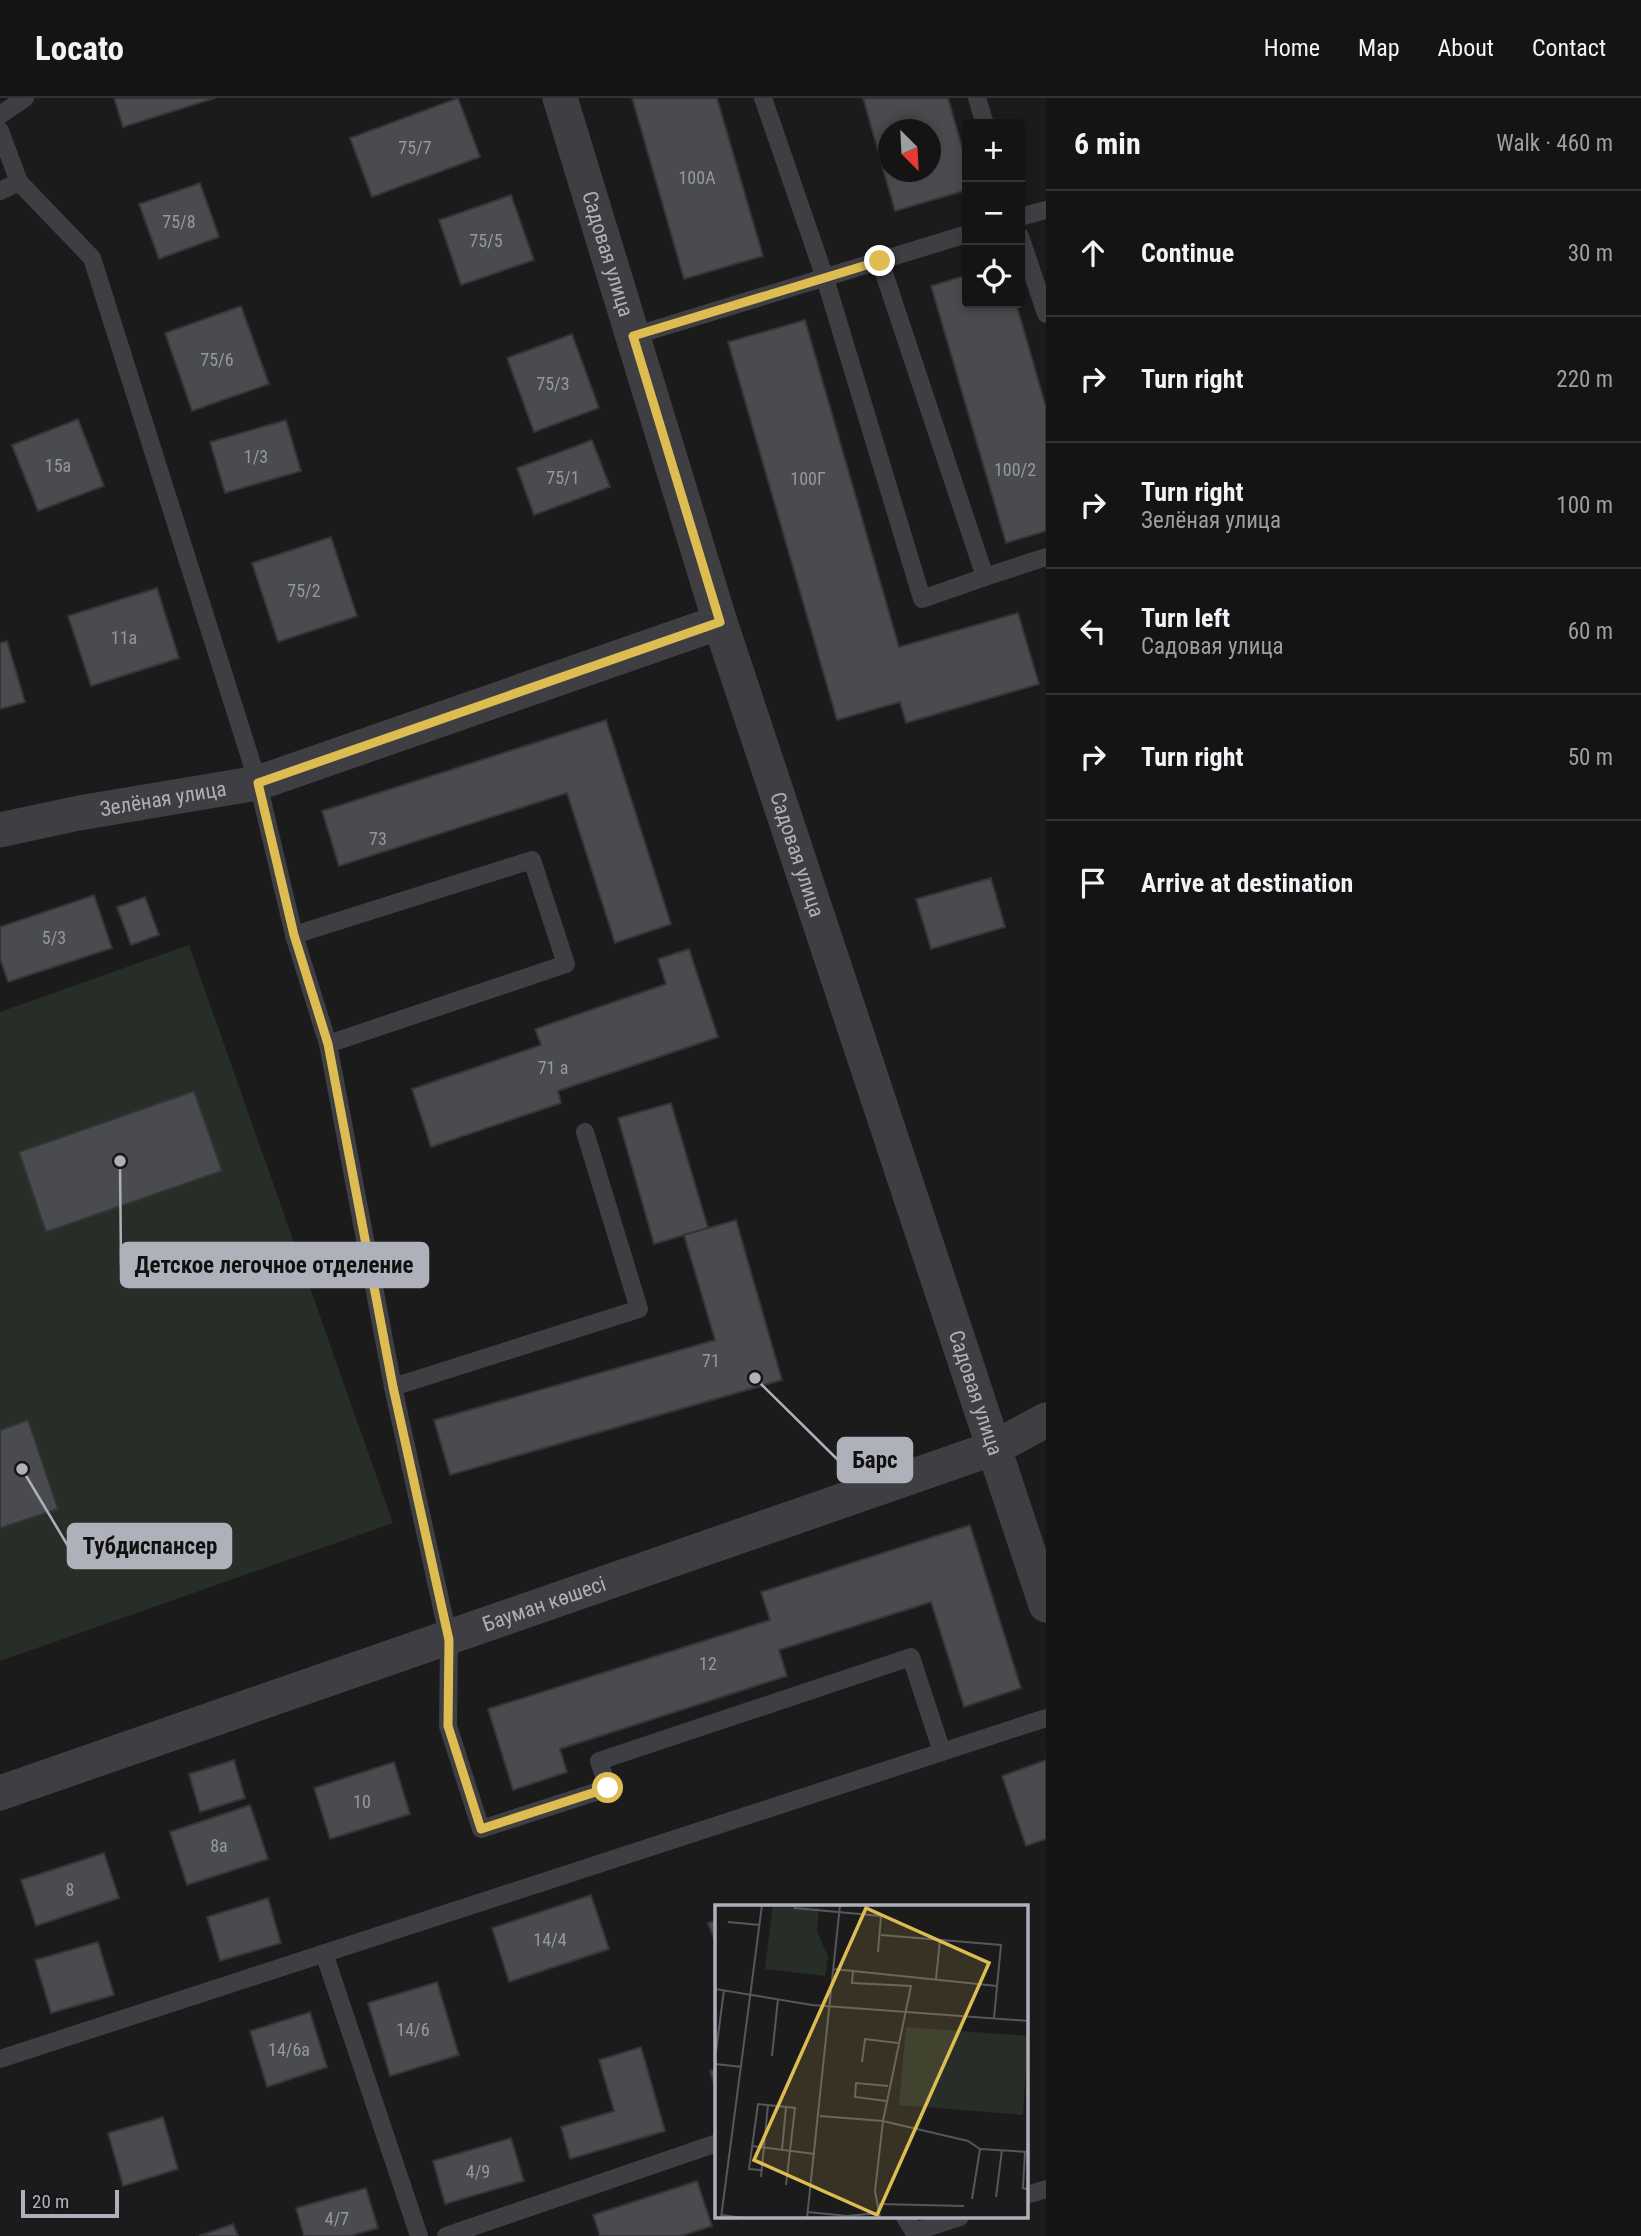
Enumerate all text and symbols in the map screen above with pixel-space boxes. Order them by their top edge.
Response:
text: Locato [35,29,124,68]
text: Home [1264,34,1320,62]
text: Map [1358,34,1400,62]
text: About [1438,34,1494,62]
text: Contact [1532,34,1606,62]
north arrow [878,119,941,182]
map controls [962,119,1025,308]
button: + [962,119,1025,182]
text: 6 min [1074,126,1141,161]
text: Walk · 460 m [1496,130,1613,157]
house number: 75/7 [398,137,432,158]
house number: 100А [678,167,716,188]
button: − [962,182,1025,245]
street label: Садовая улица [577,188,638,320]
house number: 75/8 [162,211,196,232]
house number: 75/5 [469,230,503,251]
icon: ahead [1074,234,1112,272]
text: Continue [1141,238,1234,268]
text: 30 m [1568,240,1613,267]
route end [864,245,895,276]
button: locate [962,245,1025,308]
house number: 75/6 [200,349,234,370]
icon: right [1074,360,1112,398]
text: Turn right [1141,364,1243,394]
text: 220 m [1556,366,1613,393]
house number: 75/3 [536,373,570,394]
house number: 1/3 [244,446,268,467]
house number: 15а [45,455,71,476]
house number: 100/2 [994,459,1036,480]
house number: 75/1 [546,467,580,488]
house number: 100Г [790,468,826,489]
text: Turn right [1141,477,1243,507]
icon: right [1074,486,1112,524]
text: 100 m [1556,492,1613,519]
text: Зелёная улица [1141,507,1281,534]
house number: 75/2 [287,580,321,601]
text: Turn left [1141,603,1230,633]
icon: left [1074,612,1112,650]
text: 60 m [1568,618,1613,645]
house number: 11а [111,627,137,648]
text: Садовая улица [1141,633,1284,660]
icon: right [1074,738,1112,776]
text: Turn right [1141,742,1243,772]
text: 50 m [1568,744,1613,771]
street label: Зелёная улица [98,777,228,821]
street label: Садовая улица [765,789,829,920]
house number: 73 [369,828,387,849]
icon: arrive [1074,864,1112,902]
text: Arrive at destination [1141,868,1353,898]
house number: 5/3 [42,927,66,948]
house number: 71 а [538,1057,568,1078]
callout: Детское легочное отделение [121,1243,428,1287]
text: Детское легочное отделение [134,1252,414,1279]
street label: Садовая улица [944,1327,1008,1458]
house number: 71 [702,1350,720,1371]
callout: Барс [838,1438,912,1482]
text: Барс [852,1447,898,1474]
callout: Тубдиспансер [68,1524,231,1568]
text: Тубдиспансер [83,1533,217,1560]
street label: Бауман көшесі [479,1572,609,1637]
house number: 12 [699,1653,717,1674]
route start [592,1772,623,1803]
house number: 10 [353,1791,371,1812]
house number: 8а [210,1835,228,1856]
house number: 8 [66,1879,74,1900]
inset map [715,1905,1028,2218]
house number: 14/4 [533,1929,567,1950]
house number: 14/6 [396,2019,430,2040]
house number: 14/6а [268,2039,310,2060]
house number: 4/9 [466,2161,490,2182]
scale bar [21,2187,119,2219]
text: 20 m [32,2190,69,2213]
house number: 4/7 [325,2208,349,2229]

